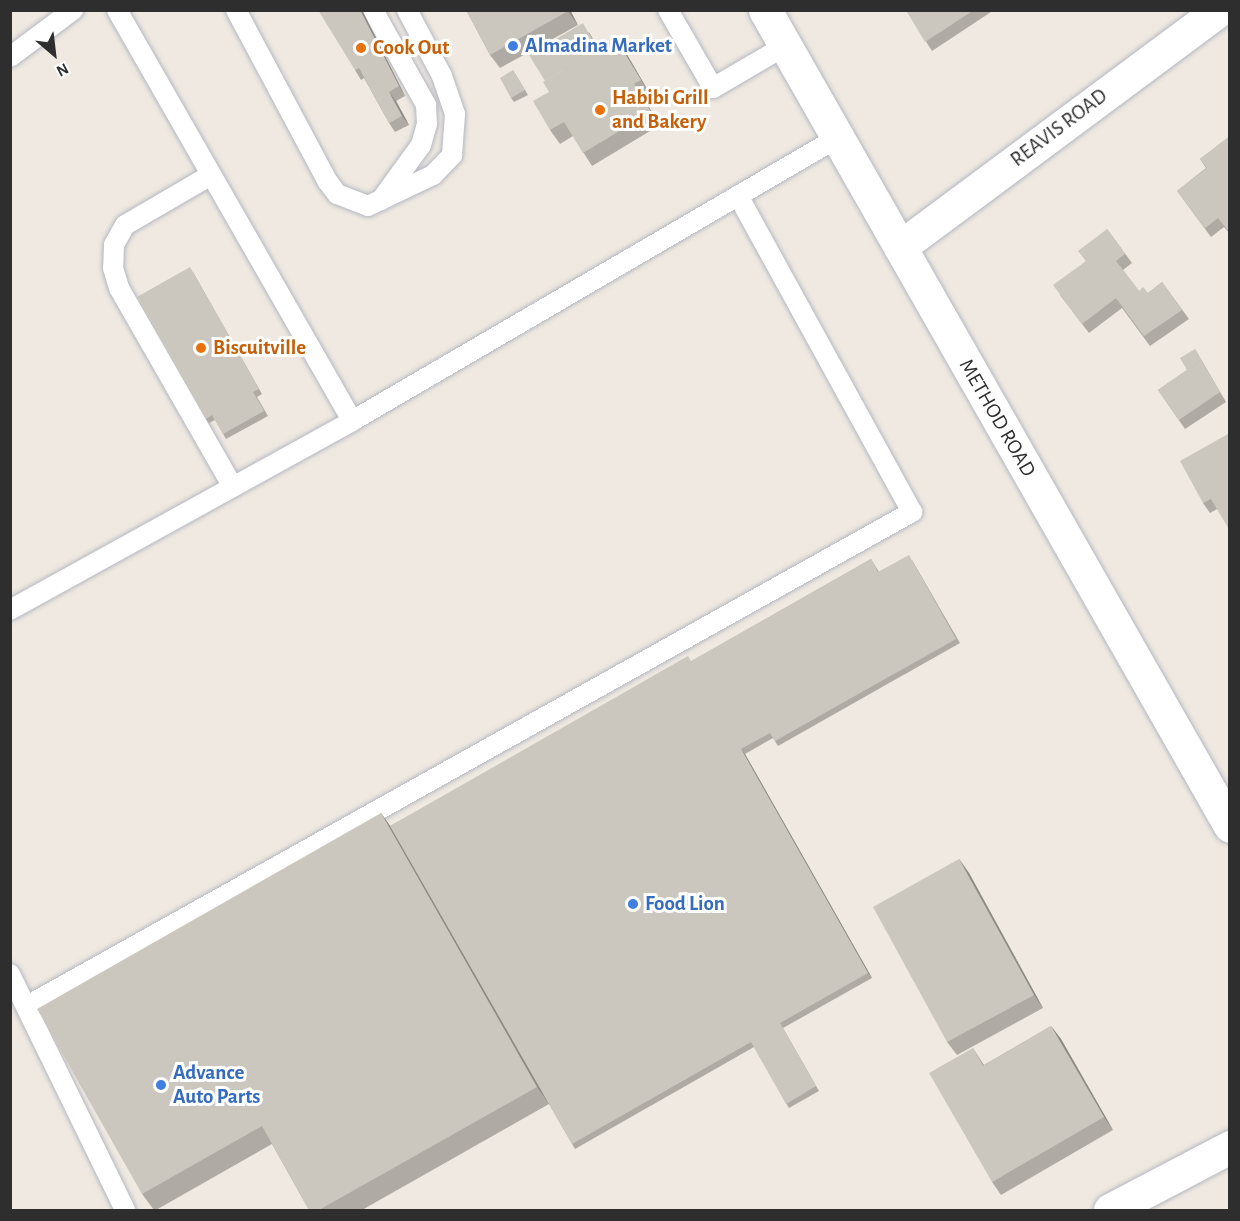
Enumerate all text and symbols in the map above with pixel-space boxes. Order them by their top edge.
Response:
north arrow [24,24,84,84]
place label: Almadina Market [525,33,672,59]
place label: Cook Out [373,35,449,61]
marker: Almadina Market [506,39,520,53]
marker: Cook Out [354,41,368,55]
text: N [54,60,71,80]
street label: REAVIS ROAD [1006,83,1112,173]
place label: Habibi Grill and Bakery [612,85,708,135]
marker: Habibi Grill and Bakery [593,103,607,117]
place label: Biscuitville [213,335,306,361]
marker: Biscuitville [194,341,208,355]
street label: METHOD ROAD [953,355,1041,481]
place label: Food Lion [645,891,725,917]
marker: Food Lion [626,897,640,911]
place label: Advance Auto Parts [173,1060,260,1110]
marker: Advance Auto Parts [154,1078,168,1092]

